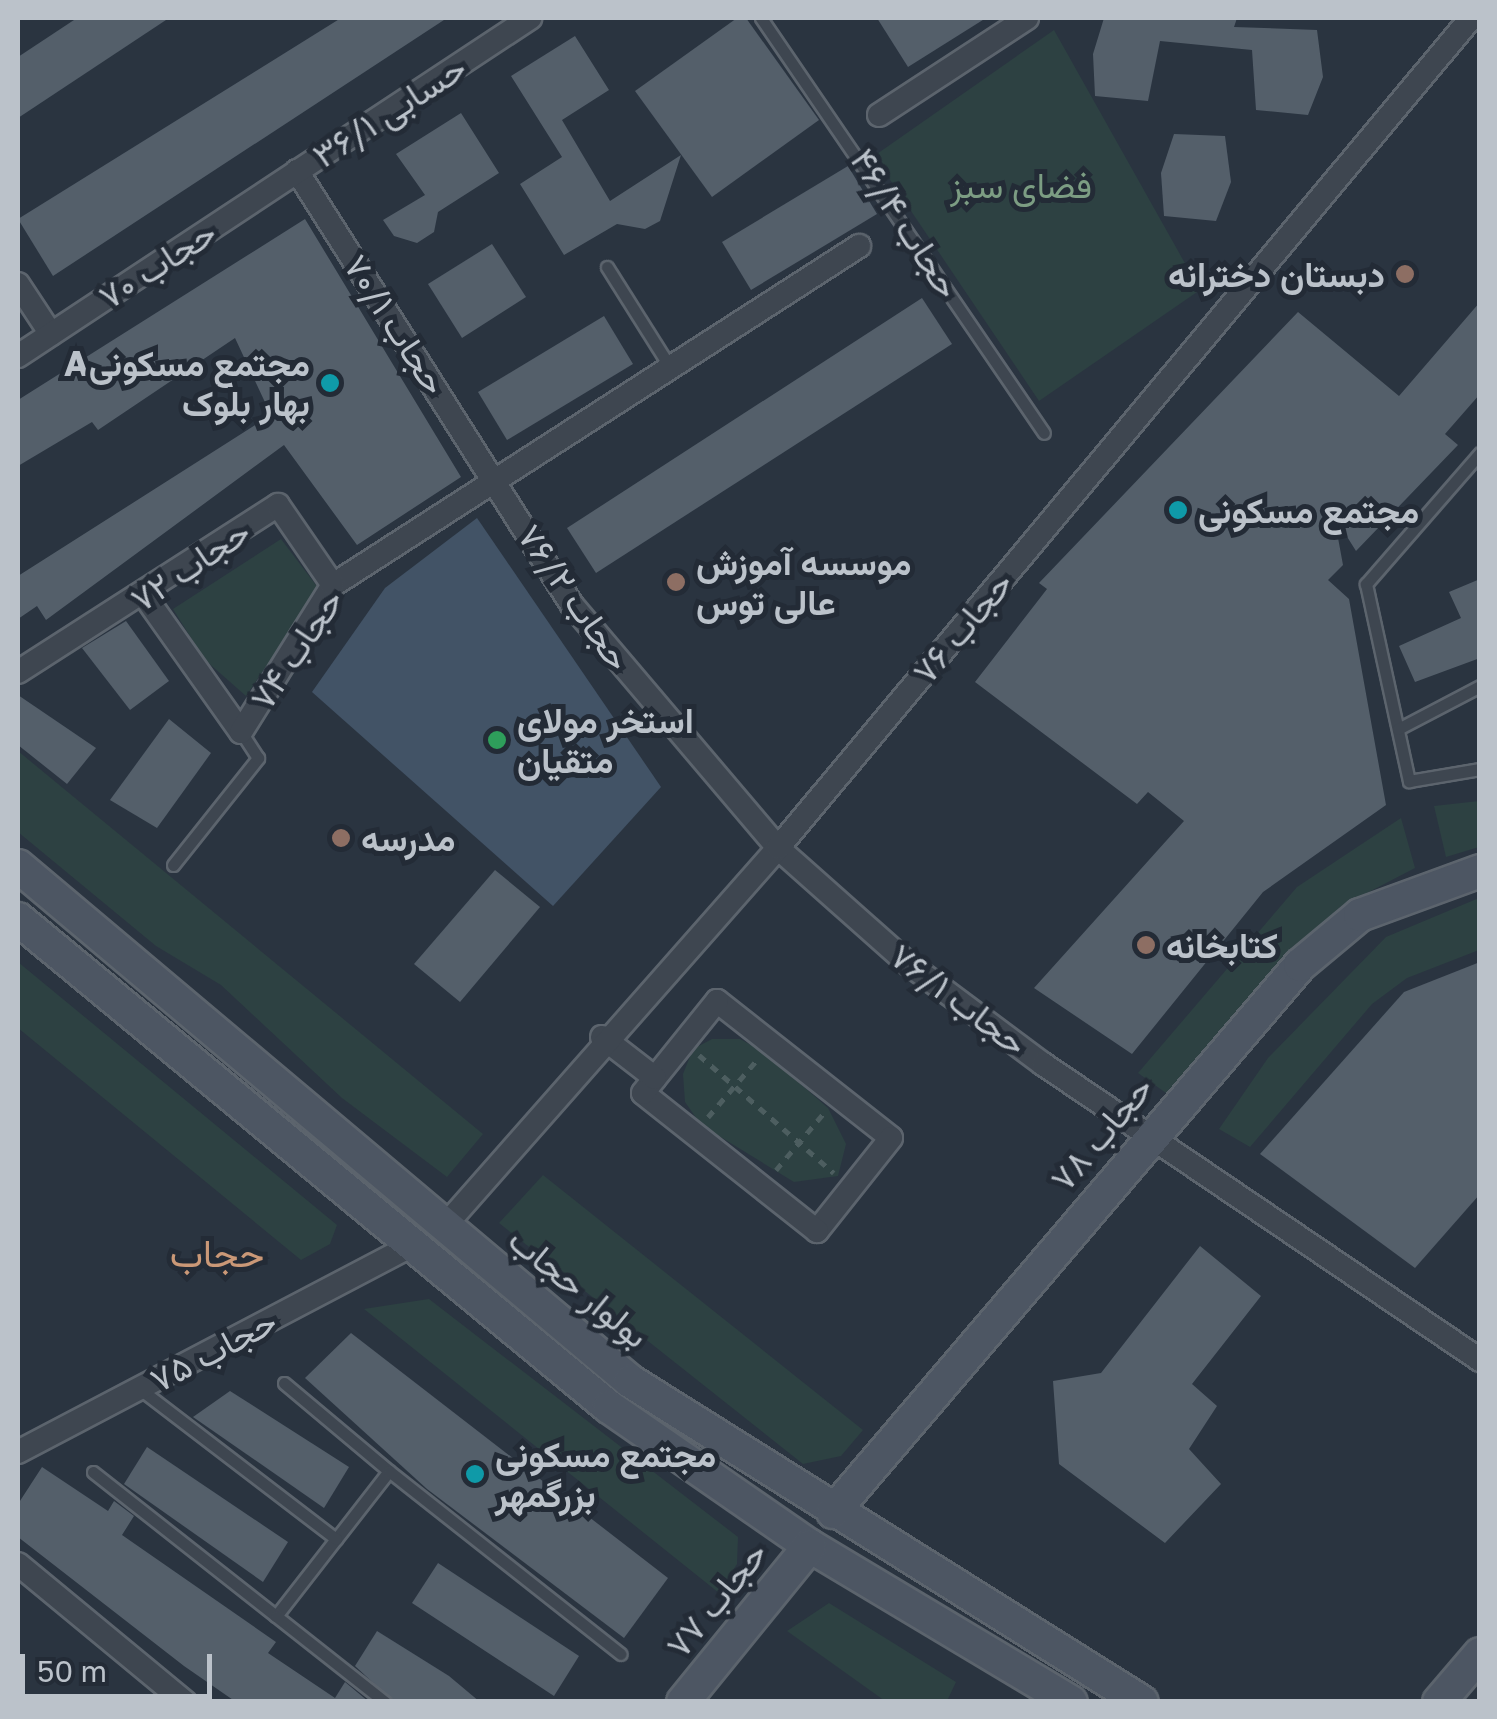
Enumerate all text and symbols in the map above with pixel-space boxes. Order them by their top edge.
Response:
street label: حسابی ۳۶/۱ [305,46,473,176]
street label: حجاب ۴۶/۴ [842,140,970,306]
park label: فضای سبز [950,164,1092,206]
street label: حجاب ۷۰ [91,211,223,317]
street label: حجاب ۷۰/۱ [335,246,457,402]
place label: دبستان دخترانه [1168,253,1385,295]
marker: دبستان دخترانه [1394,263,1416,285]
place label: Aمجتمع مسکونی بهار بلوک [64,342,310,424]
marker: Aمجتمع مسکونی بهار بلوک [319,372,341,394]
place label: مجتمع مسکونی [1198,489,1419,531]
marker: مجتمع مسکونی [1167,499,1189,521]
street label: حجاب ۷۲ [122,510,258,620]
street label: حجاب ۷۶/۲ [509,516,641,678]
place label: موسسه آموزش عالی توس [696,541,912,623]
street label: حجاب ۷۶ [903,562,1021,692]
marker: موسسه آموزش عالی توس [665,571,687,593]
street label: حجاب ۷۴ [240,581,352,717]
place label: استخر مولای متقیان [517,699,694,781]
marker: استخر مولای متقیان [486,729,508,751]
place label: مدرسه [361,817,455,859]
marker: مدرسه [330,827,352,849]
place label: کتابخانه [1166,924,1278,966]
street label: حجاب ۷۶/۱ [882,934,1036,1064]
marker: کتابخانه [1135,934,1157,956]
street label: حجاب ۷۸ [1041,1067,1161,1199]
street label: بولوار حجاب [501,1218,657,1356]
district label: حجاب [170,1230,264,1276]
street label: حجاب ۷۵ [143,1299,283,1401]
place label: مجتمع مسکونی بزرگمهر [495,1433,716,1515]
marker: مجتمع مسکونی بزرگمهر [464,1463,486,1485]
street label: حجاب ۷۷ [657,1533,775,1665]
scale bar [25,1634,218,1696]
text: 50 m [37,1653,107,1689]

